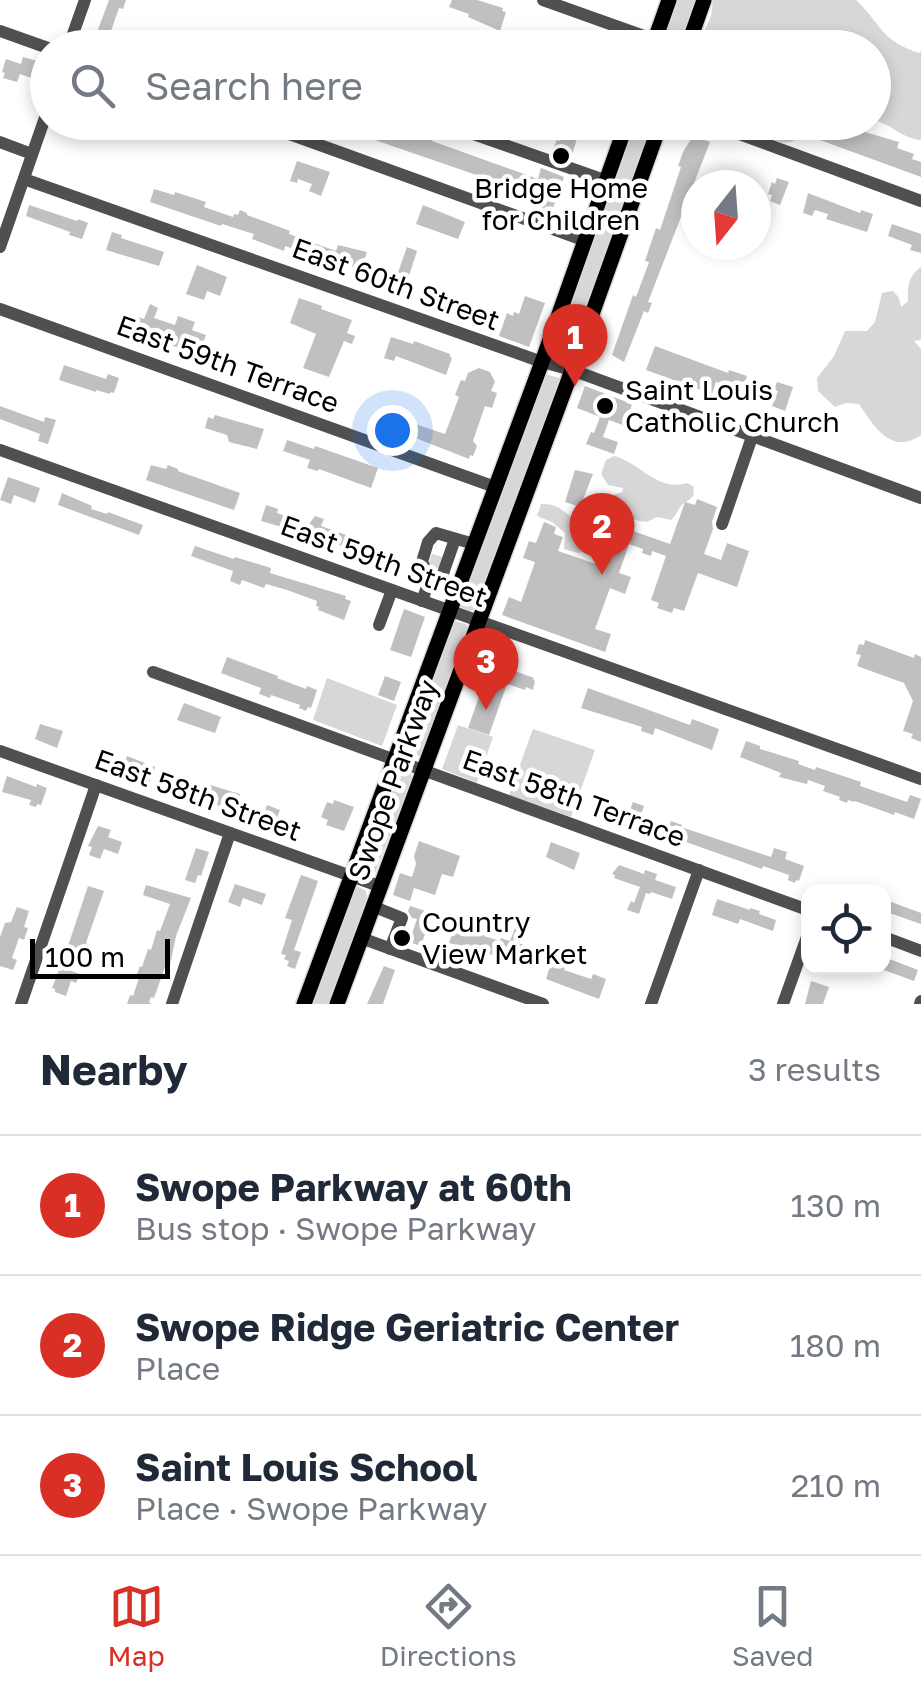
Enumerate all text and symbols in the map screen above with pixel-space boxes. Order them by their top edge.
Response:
search box [30,30,891,140]
icon: search [65,58,120,113]
text: Search here [145,63,363,108]
marker: Bridge Home for Children [550,145,572,167]
north arrow [681,170,771,260]
place label: Bridge Home for Children [474,171,648,236]
street label: East 60th Street [288,231,504,336]
pin: 1 [542,304,608,386]
street label: East 59th Terrace [112,308,344,419]
place label: Saint Louis Catholic Church [625,373,840,438]
marker: Saint Louis Catholic Church [594,395,616,417]
your location [367,405,418,456]
pin: 2 [570,492,634,575]
street label: East 59th Street [276,508,492,613]
pin: 3 [454,628,518,710]
street label: Swope Parkway [341,675,444,885]
street label: East 58th Street [90,742,306,847]
street label: East 58th Terrace [458,742,690,853]
map controls [801,884,891,974]
button: locate [801,884,891,974]
place label: Country View Market [422,905,587,970]
marker: Country View Market [391,927,413,949]
scale bar [30,934,170,978]
text: 100 m [45,940,125,973]
text: Nearby [40,1044,188,1094]
text: 3 results [748,1050,881,1088]
text: Swope Parkway at 60th [135,1164,572,1209]
text: 1 [64,1186,81,1224]
text: 130 m [791,1186,881,1224]
text: Bus stop · Swope Parkway [135,1209,536,1247]
text: Swope Ridge Geriatric Center [135,1304,679,1349]
text: 2 [63,1326,82,1364]
text: 180 m [790,1326,881,1364]
text: Place [135,1349,220,1387]
text: Saint Louis School [135,1444,478,1489]
text: 3 [63,1466,82,1504]
text: 210 m [791,1466,881,1504]
text: Place · Swope Parkway [135,1489,487,1527]
tab: Map [108,1579,165,1672]
tab: Directions [380,1579,517,1672]
tab: Saved [732,1579,813,1672]

